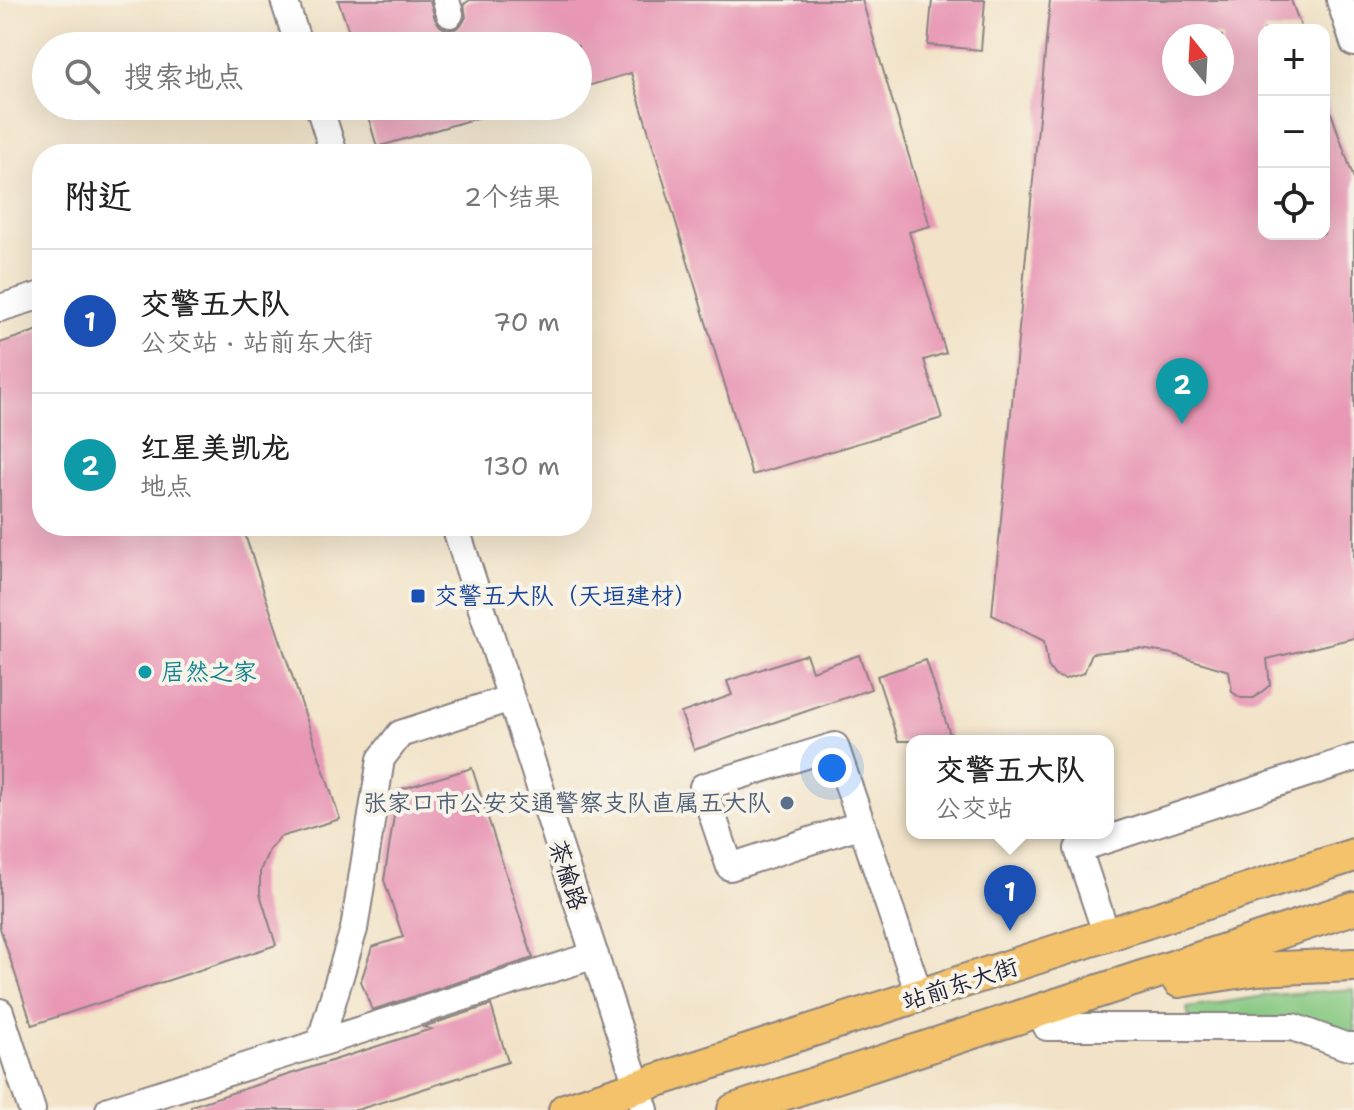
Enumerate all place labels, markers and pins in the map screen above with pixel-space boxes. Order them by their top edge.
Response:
pin: 2 [1156,358,1208,424]
place label: 交警五大队（天垣建材） [434,580,698,612]
marker: 交警五大队（天垣建材） [409,587,427,605]
place label: 居然之家 [161,656,257,688]
marker: 居然之家 [136,663,154,681]
place label: 张家口市公安交通警察支队直属五大队 [363,787,771,819]
marker: 张家口市公安交通警察支队直属五大队 [778,794,796,812]
pin: 1 [984,865,1036,931]

